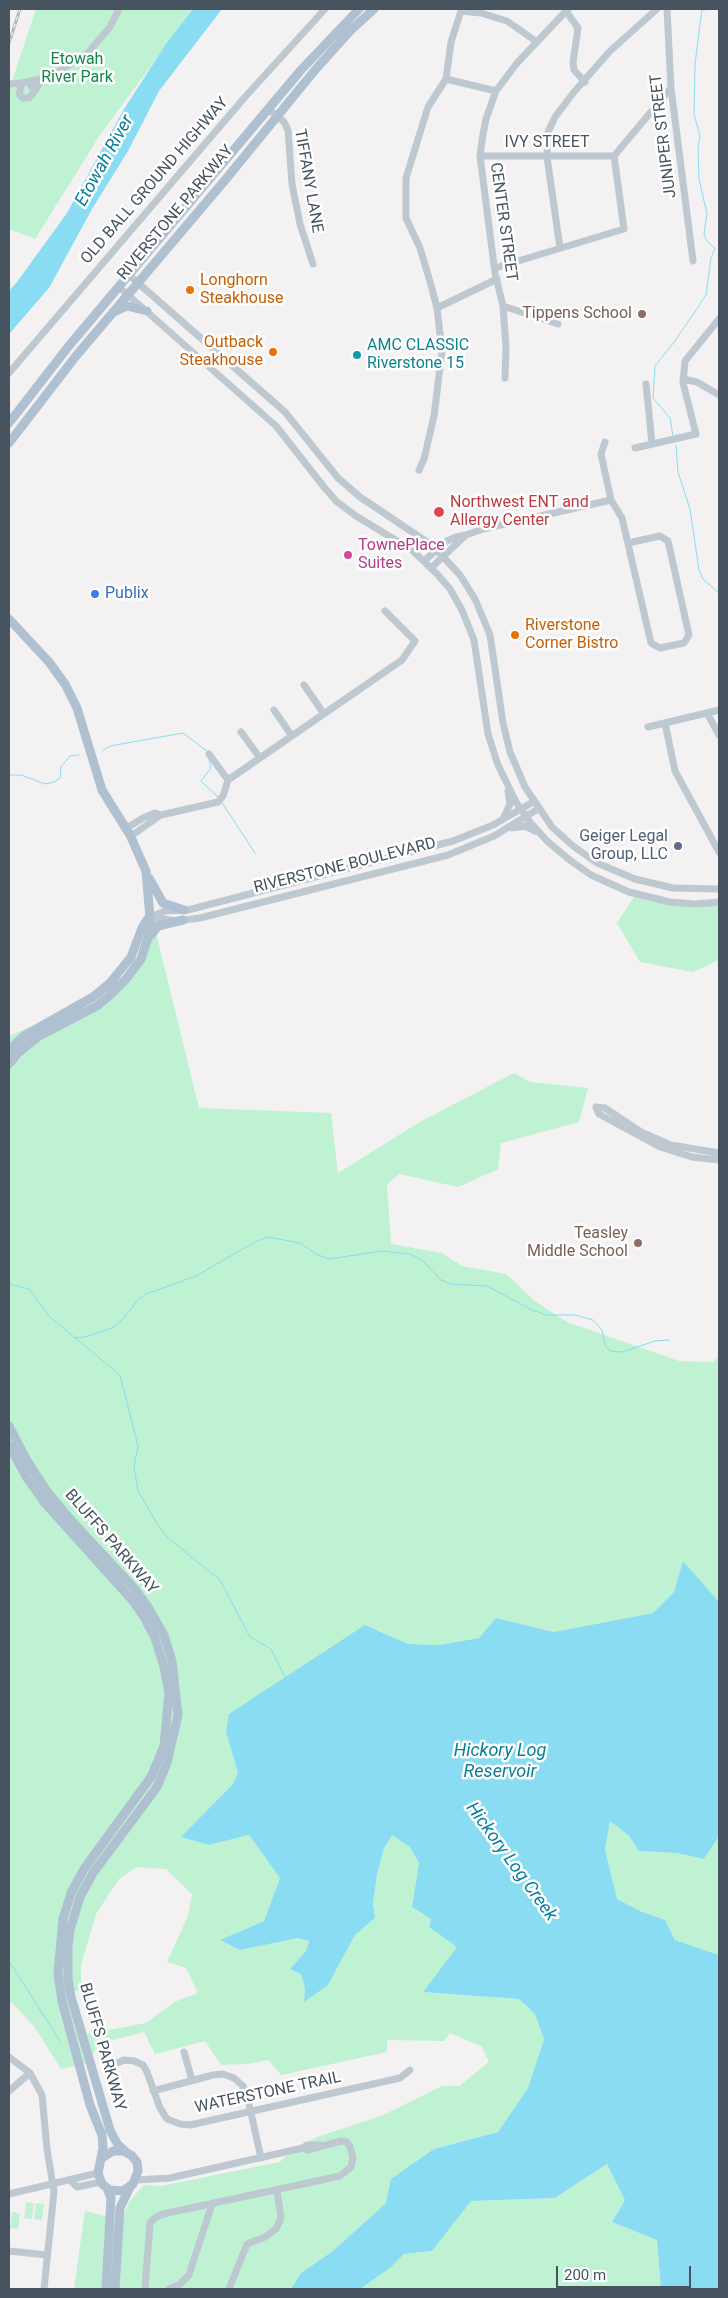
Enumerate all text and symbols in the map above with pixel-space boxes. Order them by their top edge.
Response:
park label: Etowah River Park [41,50,113,88]
street label: JUNIPER STREET [647,73,681,199]
street label: OLD BALL GROUND HIGHWAY [77,94,233,268]
water label: Etowah River [71,112,139,210]
street label: TIFFANY LANE [289,128,327,234]
street label: IVY STREET [505,133,589,153]
street label: RIVERSTONE PARKWAY [114,142,238,284]
street label: CENTER STREET [485,161,521,283]
place label: Longhorn Steakhouse [200,271,284,309]
marker: Longhorn Steakhouse [184,284,196,296]
place label: Tippens School [522,304,632,324]
marker: Tippens School [636,308,648,320]
place label: Outback Steakhouse [179,333,263,371]
place label: AMC CLASSIC Riverstone 15 [367,336,469,374]
marker: Outback Steakhouse [267,346,279,358]
marker: AMC CLASSIC Riverstone 15 [351,349,363,361]
place label: Northwest ENT and Allergy Center [450,493,589,531]
marker: Northwest ENT and Allergy Center [432,505,446,519]
place label: TownePlace Suites [358,536,445,574]
marker: TownePlace Suites [342,549,354,561]
place label: Publix [105,584,149,604]
marker: Publix [89,588,101,600]
place label: Riverstone Corner Bistro [525,616,618,654]
marker: Riverstone Corner Bistro [509,629,521,641]
place label: Geiger Legal Group, LLC [579,827,668,865]
street label: RIVERSTONE BOULEVARD [252,834,438,898]
marker: Geiger Legal Group, LLC [672,840,684,852]
place label: Teasley Middle School [527,1224,628,1262]
marker: Teasley Middle School [632,1237,644,1249]
street label: BLUFFS PARKWAY [60,1486,162,1598]
water label: Hickory Log Reservoir [454,1740,546,1782]
water label: Hickory Log Creek [461,1798,561,1926]
street label: BLUFFS PARKWAY [75,1981,129,2113]
street label: WATERSTONE TRAIL [193,2068,343,2118]
scale bar [558,2256,693,2288]
text: 200 m [564,2266,606,2284]

